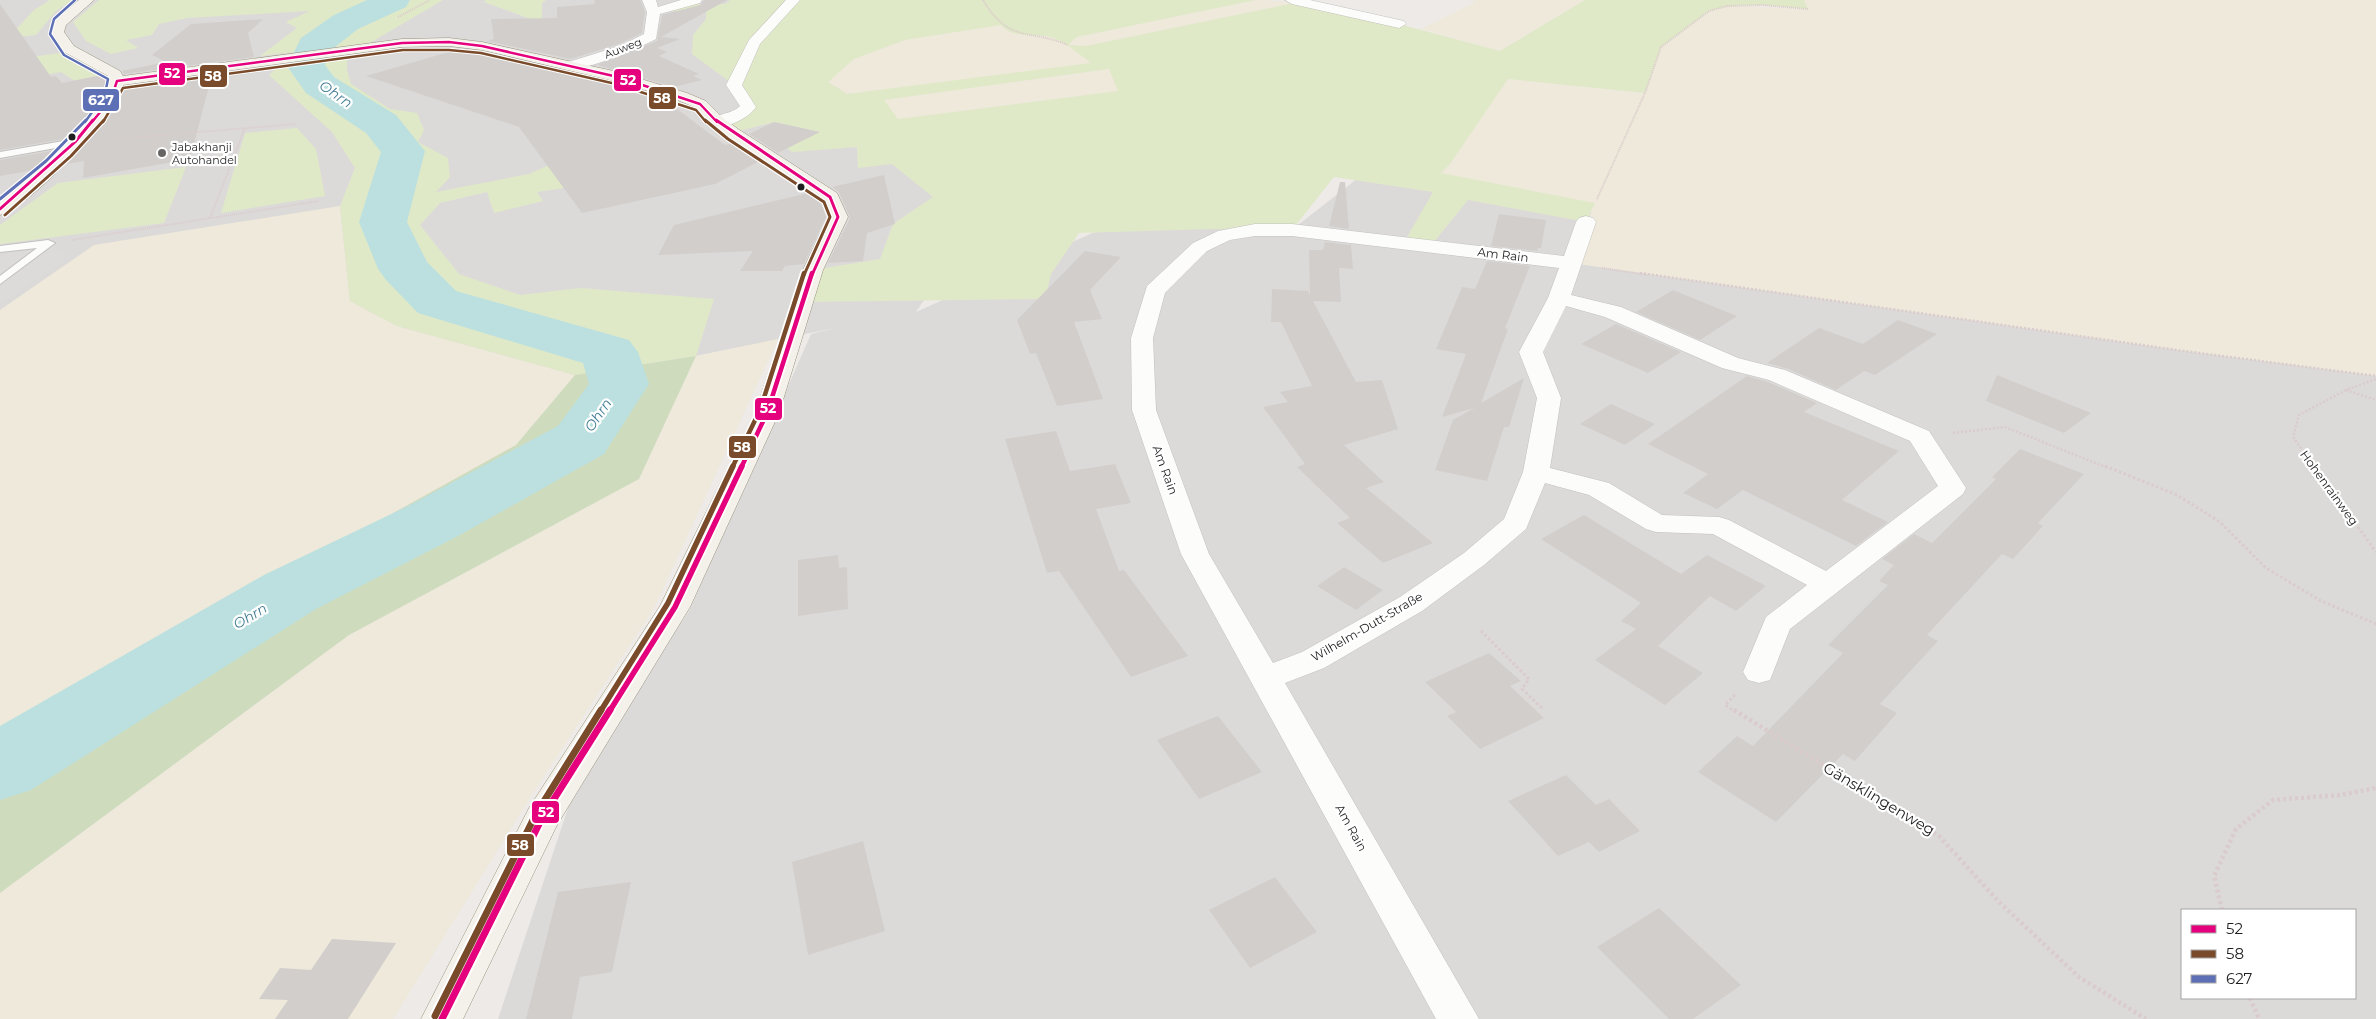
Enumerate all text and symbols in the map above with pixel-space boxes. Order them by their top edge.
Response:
street label: Auweg [602,35,644,61]
line badge: 52 [158,62,186,86]
text: 52 [164,64,180,82]
line badge: 58 [199,64,228,88]
text: 58 [204,67,222,85]
line badge: 52 [613,68,642,92]
text: 52 [620,71,636,89]
water label: Ohrn [316,76,356,112]
line badge: 58 [648,86,677,110]
line badge: 627 [82,88,120,112]
text: 58 [653,89,671,107]
text: 627 [88,91,114,109]
unlabelled marker [67,132,77,142]
place label: Jabakhanji Autohandel [171,140,237,167]
marker: Jabakhanji Autohandel [156,147,168,159]
unlabelled marker [796,182,806,192]
street label: Am Rain [1477,244,1530,265]
water label: Ohrn [580,395,616,435]
line badge: 52 [754,397,783,421]
text: 52 [760,399,776,417]
line badge: 58 [728,435,757,459]
text: 58 [733,438,751,456]
street label: Am Rain [1150,443,1181,497]
street label: Hohenrainweg [2297,447,2362,528]
street label: Wilhelm-Dutt-Straße [1308,589,1425,665]
water label: Ohrn [230,599,270,633]
street label: Gänsklingenweg [1820,758,1938,839]
line badge: 52 [531,800,560,824]
street label: Am Rain [1332,802,1370,854]
text: 52 [538,803,554,821]
line badge: 58 [506,833,535,857]
text: 58 [511,836,529,854]
legend [2181,909,2356,999]
text: 52 [2226,919,2243,938]
text: 58 [2226,944,2244,963]
text: 627 [2226,969,2253,988]

